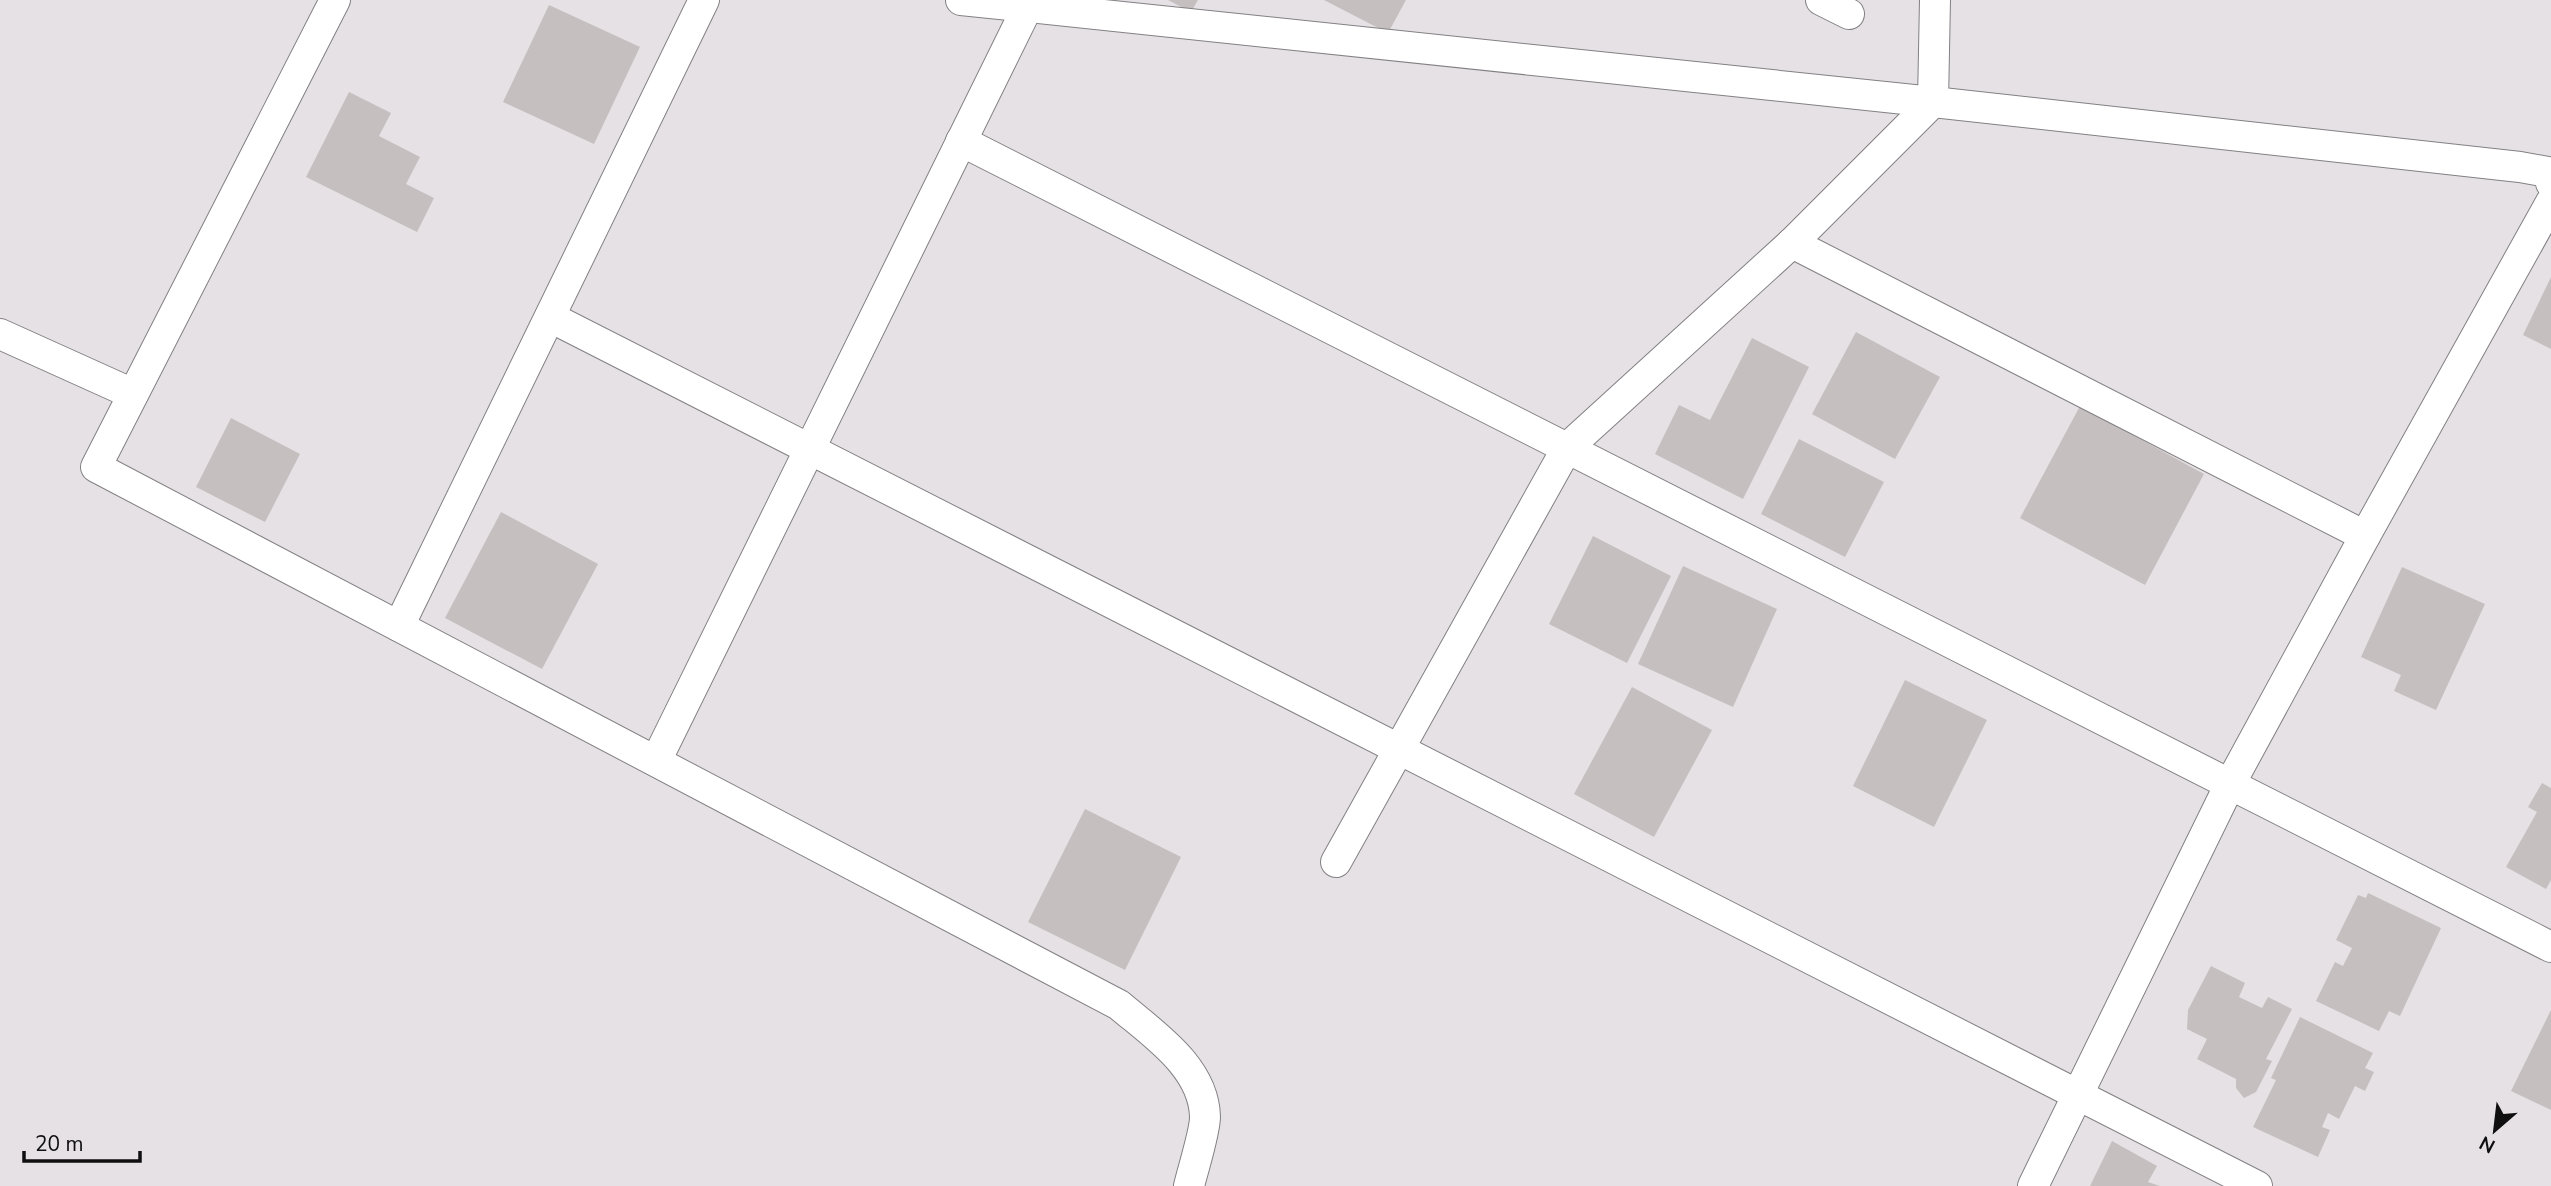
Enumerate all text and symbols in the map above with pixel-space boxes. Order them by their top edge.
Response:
north arrow [2460,1095,2530,1165]
scale bar [24,1120,140,1164]
text: N [2475,1129,2500,1159]
text: 20 m [35,1130,84,1158]

